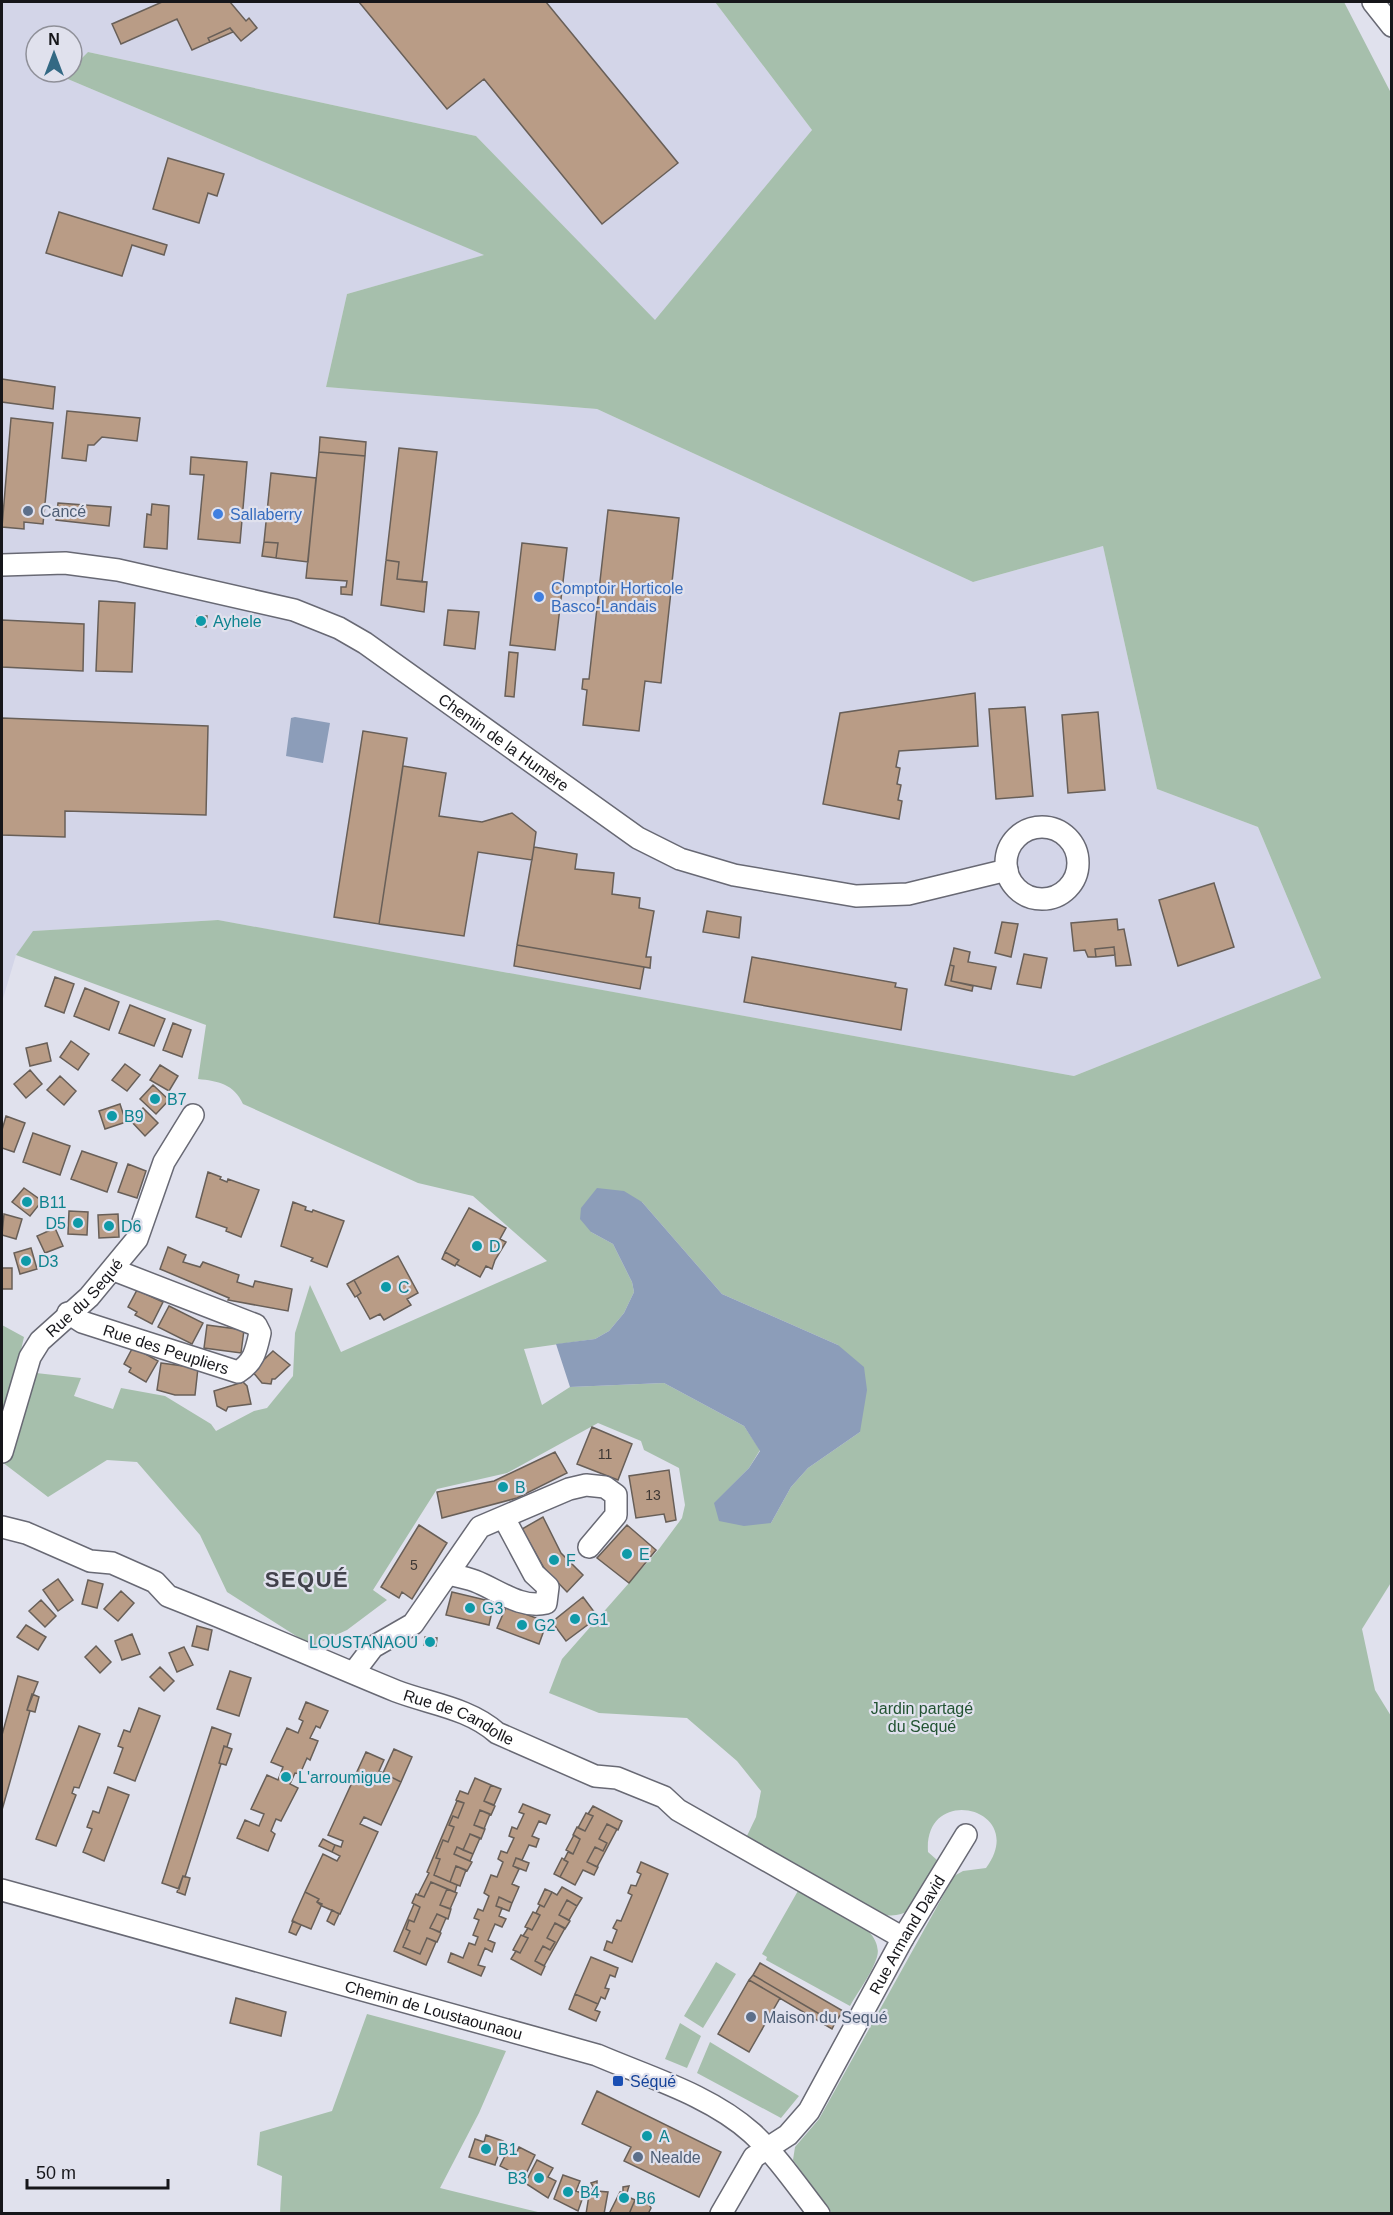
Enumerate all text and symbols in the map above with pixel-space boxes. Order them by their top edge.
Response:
north arrow [24,24,84,84]
text: N [48,31,60,48]
place label: Cancé [40,503,86,520]
marker: Cancé [21,504,35,518]
place label: Sallaberry [230,506,302,523]
marker: Sallaberry [211,507,225,521]
place label: Comptoir Horticole Basco-Landais [551,580,684,615]
marker: Comptoir Horticole Basco-Landais [532,590,546,604]
place label: Ayhele [213,613,262,630]
marker: Ayhele [194,614,208,628]
street label: Chemin de la Humère [435,690,572,795]
place label: B7 [167,1091,187,1108]
marker: B7 [148,1092,162,1106]
place label: B9 [124,1108,144,1125]
marker: B9 [105,1109,119,1123]
place label: B11 [39,1194,66,1211]
marker: B11 [20,1195,34,1209]
place label: D5 [46,1215,66,1232]
marker: D5 [71,1216,85,1230]
place label: D6 [121,1218,142,1235]
marker: D6 [102,1219,116,1233]
place label: D [489,1238,501,1255]
marker: D [470,1239,484,1253]
place label: D3 [38,1253,59,1270]
marker: D3 [19,1254,33,1268]
street label: Rue du Sequé [43,1255,126,1340]
place label: C [398,1279,410,1296]
marker: C [379,1280,393,1294]
street label: Rue des Peupliers [101,1321,231,1378]
house number: 11 [598,1446,612,1462]
place label: B [515,1479,526,1496]
marker: B [496,1480,510,1494]
house number: 13 [645,1487,661,1503]
place label: E [639,1546,650,1563]
marker: E [620,1547,634,1561]
place label: F [566,1552,576,1569]
marker: F [547,1553,561,1567]
house number: 5 [410,1557,418,1573]
district label: SEQUÉ [265,1567,349,1592]
place label: G3 [482,1600,503,1617]
marker: G3 [463,1601,477,1615]
place label: G1 [587,1611,608,1628]
marker: G1 [568,1612,582,1626]
place label: G2 [534,1617,555,1634]
marker: G2 [515,1618,529,1632]
place label: LOUSTANAOU [309,1634,418,1651]
marker: LOUSTANAOU [423,1635,437,1649]
street label: Rue de Candolle [401,1686,516,1748]
park label: Jardin partagé du Sequé [871,1700,973,1735]
place label: L'arroumigue [298,1769,391,1786]
marker: L'arroumigue [279,1770,293,1784]
street label: Rue Armand David [866,1872,948,1997]
street label: Chemin de Loustaounaou [343,1978,524,2043]
place label: Maison du Sequé [763,2009,888,2026]
marker: Maison du Sequé [744,2010,758,2024]
place label: Séqué [630,2073,676,2090]
marker: Séqué [611,2074,625,2088]
place label: A [659,2128,670,2145]
marker: A [640,2129,654,2143]
place label: B1 [498,2141,518,2158]
marker: B1 [479,2142,493,2156]
place label: Nealde [650,2149,701,2166]
marker: Nealde [631,2150,645,2164]
scale bar [27,2152,168,2190]
text: 50 m [36,2163,76,2183]
place label: B3 [507,2170,527,2187]
marker: B3 [532,2171,546,2185]
place label: B4 [580,2184,600,2201]
marker: B4 [561,2185,575,2199]
place label: B6 [636,2190,656,2207]
marker: B6 [617,2191,631,2205]

